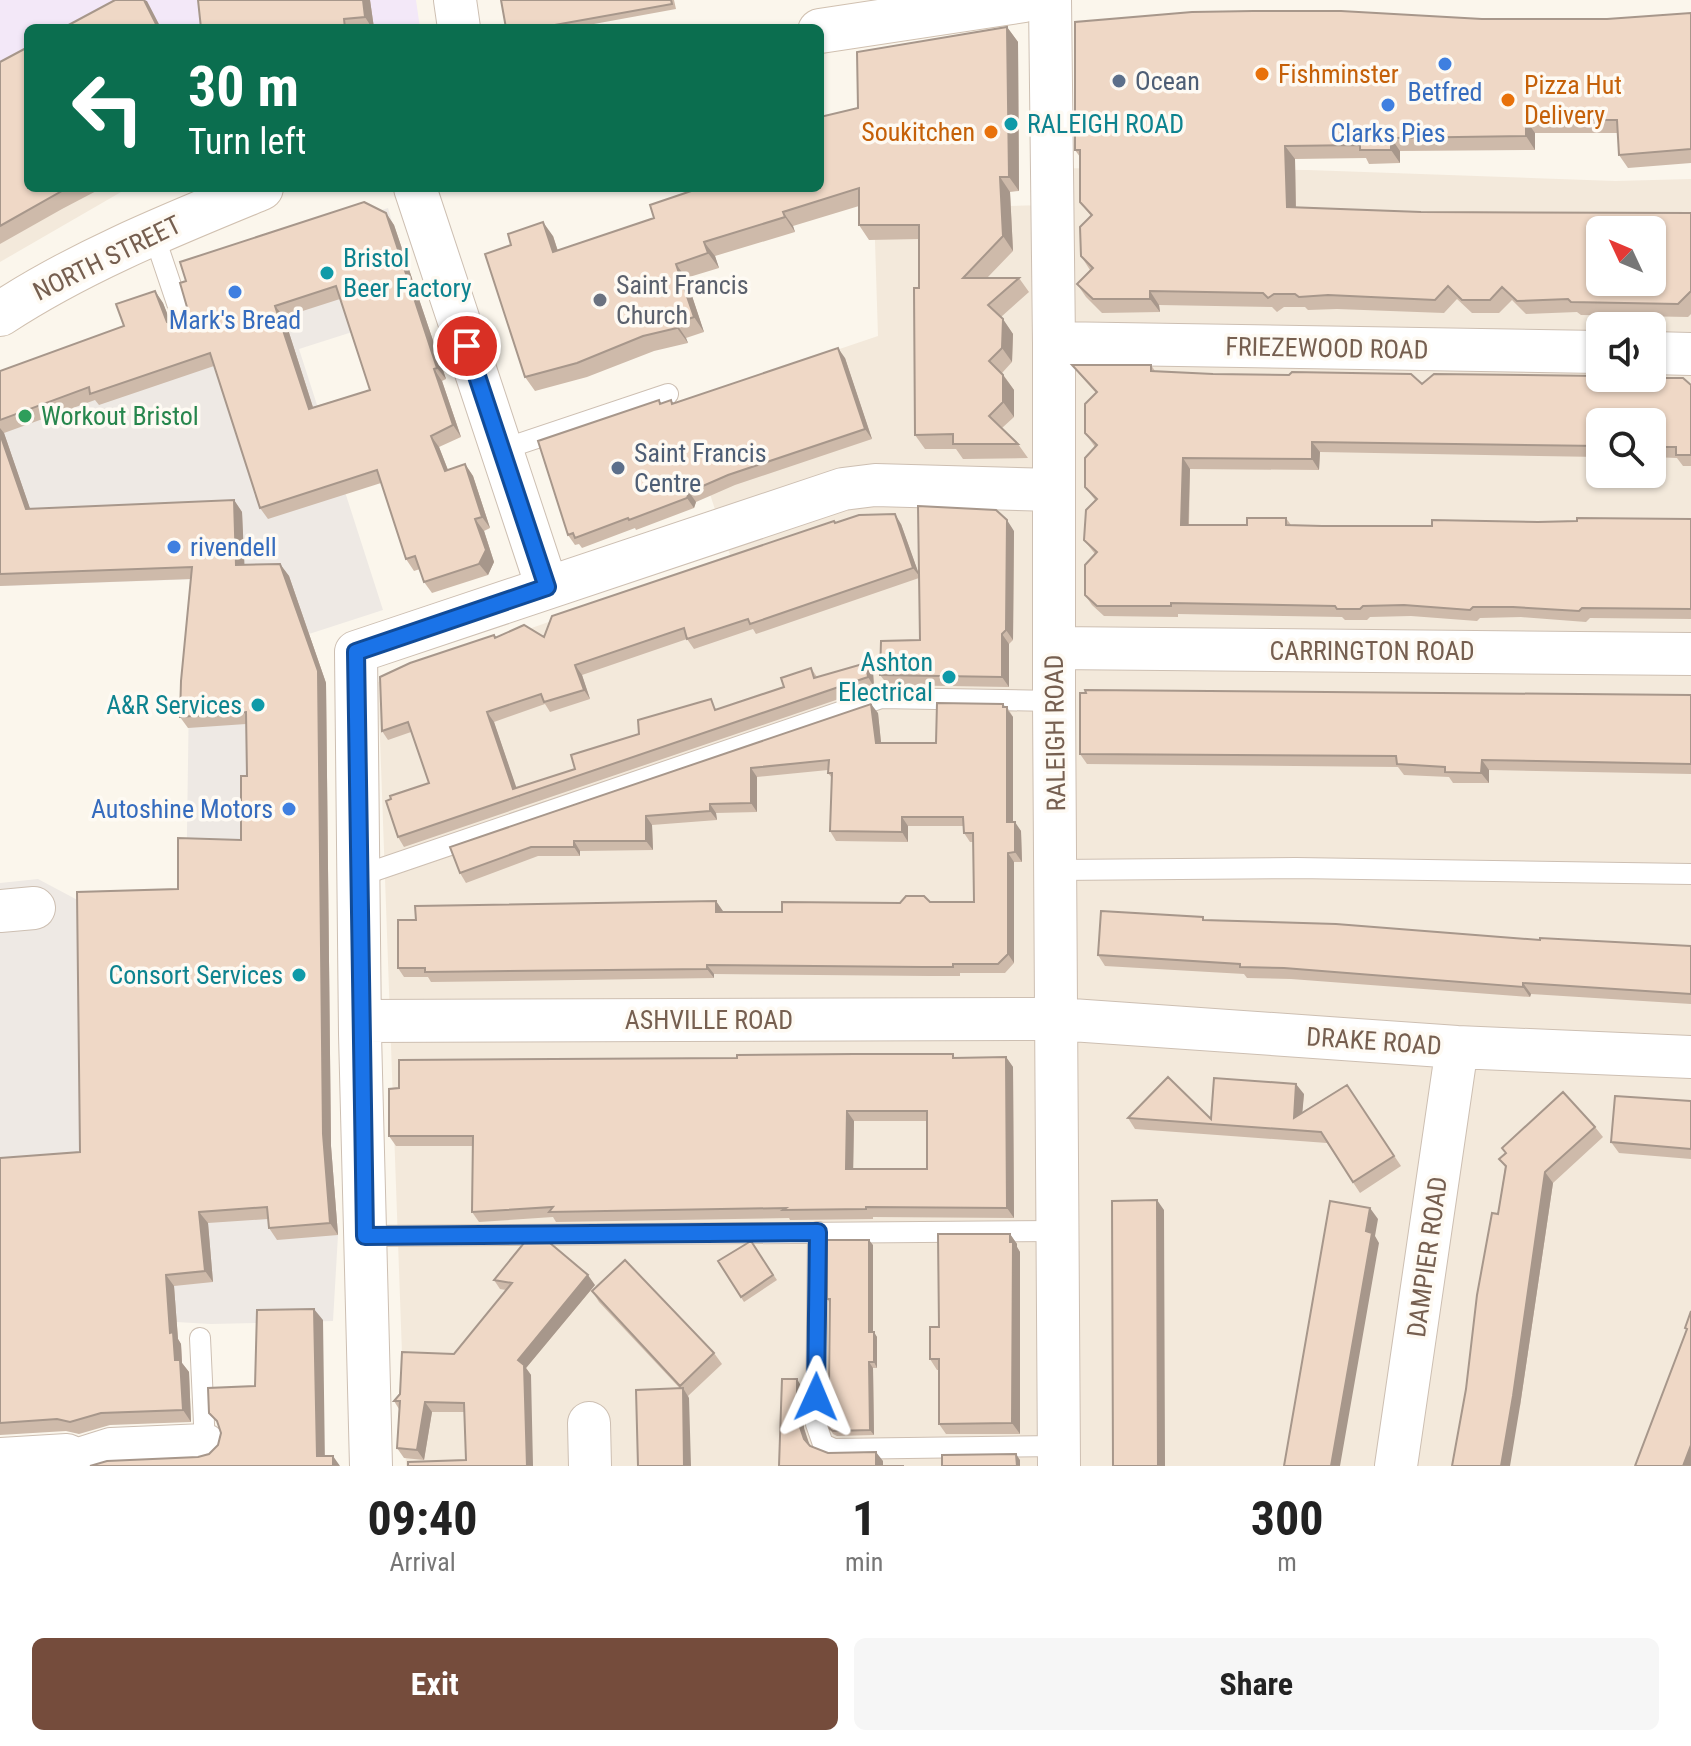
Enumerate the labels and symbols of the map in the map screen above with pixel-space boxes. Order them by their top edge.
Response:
marker: Betfred [1436,55,1454,73]
place label: Fishminster [1278,59,1399,89]
marker: Fishminster [1253,65,1271,83]
place label: Ocean [1135,66,1200,96]
place label: Pizza Hut Delivery [1524,70,1622,130]
marker: Ocean [1110,72,1128,90]
place label: Betfred [1407,77,1483,107]
marker: Pizza Hut Delivery [1499,91,1517,109]
marker: Clarks Pies [1379,96,1397,114]
place label: RALEIGH ROAD [1027,109,1184,139]
marker: RALEIGH ROAD [1002,115,1020,133]
place label: Soukitchen [861,117,975,147]
place label: Clarks Pies [1330,118,1446,148]
marker: Soukitchen [982,123,1000,141]
street label: NORTH STREET [28,209,186,307]
north arrow [1586,216,1666,296]
place label: Bristol Beer Factory [343,243,472,303]
marker: Bristol Beer Factory [318,264,336,282]
place label: Saint Francis Church [616,270,749,330]
marker: Mark's Bread [226,283,244,301]
marker: Saint Francis Church [591,291,609,309]
place label: Mark's Bread [169,305,301,335]
pin [433,312,501,380]
street label: FRIEZEWOOD ROAD [1225,331,1429,365]
place label: Workout Bristol [41,401,199,431]
marker: Workout Bristol [16,407,34,425]
place label: Saint Francis Centre [634,438,767,498]
marker: Saint Francis Centre [609,459,627,477]
place label: rivendell [190,532,277,562]
marker: rivendell [165,538,183,556]
street label: CARRINGTON ROAD [1269,636,1475,666]
place label: Ashton Electrical [838,647,933,707]
street label: RALEIGH ROAD [1039,654,1071,812]
marker: Ashton Electrical [940,668,958,686]
place label: A&R Services [106,690,242,720]
marker: A&R Services [249,696,267,714]
place label: Autoshine Motors [91,794,273,824]
marker: Autoshine Motors [280,800,298,818]
place label: Consort Services [109,960,283,990]
marker: Consort Services [290,966,308,984]
street label: ASHVILLE ROAD [625,1005,793,1035]
street label: DRAKE ROAD [1305,1021,1443,1061]
street label: DAMPIER ROAD [1401,1175,1453,1339]
position arrow [774,1355,858,1439]

